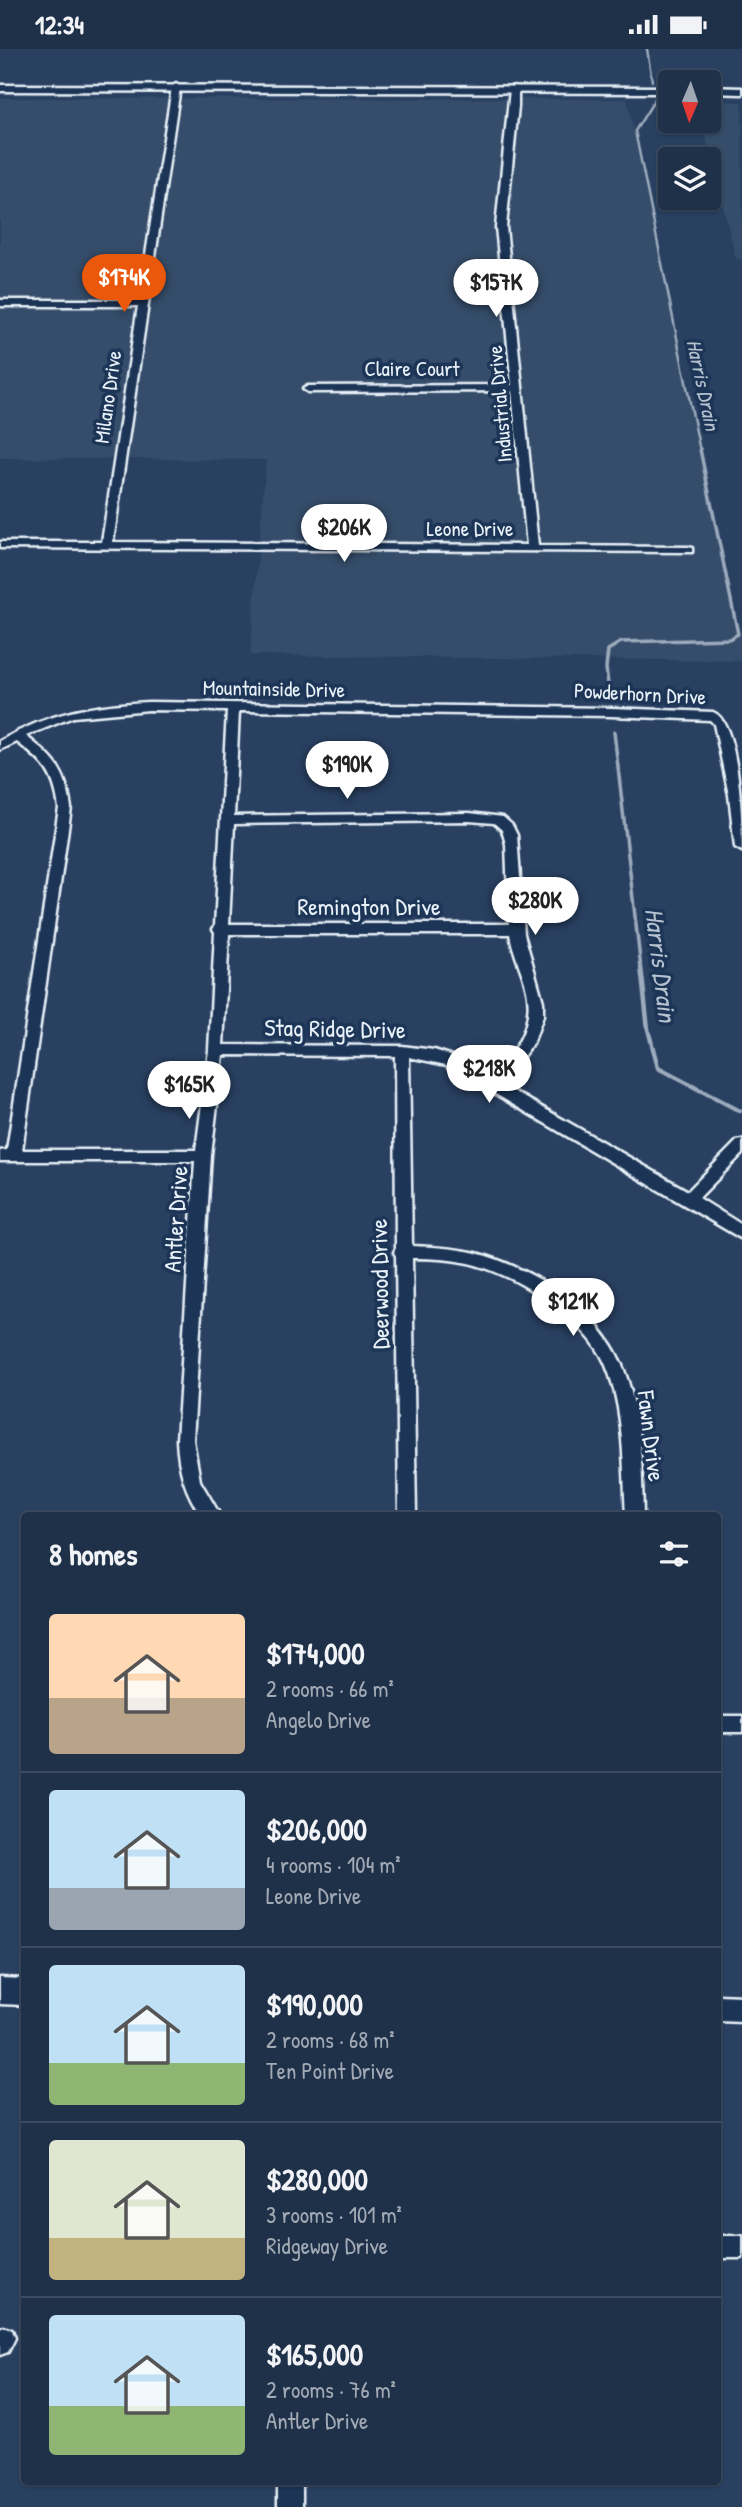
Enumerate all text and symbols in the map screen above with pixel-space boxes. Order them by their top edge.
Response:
text: 12:34 [35,7,84,42]
north arrow [658,70,721,133]
map controls [658,70,721,210]
button: layers [658,147,721,210]
pin: $174K [75,254,173,314]
pin: $157K [447,259,545,319]
text: $174K [98,261,150,292]
text: $157K [469,266,523,297]
water label: Harris Drain [680,337,728,435]
street label: Industrial Drive [480,344,519,464]
street label: Milano Drive [87,349,128,445]
street label: Claire Court [365,354,460,383]
pin: $206K [295,505,393,564]
text: $206K [317,511,371,542]
street label: Leone Drive [427,514,513,543]
street label: Mountainside Drive [203,673,345,704]
street label: Powderhorn Drive [573,676,707,711]
pin: $190K [298,741,396,801]
text: $190K [322,748,372,779]
pin: $280K [486,877,584,937]
text: $280K [508,884,562,915]
street label: Remington Drive [297,890,441,922]
water label: Harris Drain [637,906,686,1026]
street label: Stag Ridge Drive [264,1011,406,1045]
pin: $218K [440,1045,538,1105]
text: $218K [463,1052,515,1083]
pin: $165K [140,1061,238,1121]
text: $165K [164,1068,214,1099]
street label: Antler Drive [155,1164,195,1273]
street label: Deerwood Drive [362,1218,396,1349]
pin: $121K [524,1279,622,1338]
text: $121K [547,1285,599,1316]
street label: Fawn Drive [630,1388,673,1483]
text: 8 homes [49,1534,137,1574]
icon: filters [655,1535,693,1573]
text: $174,000 [266,1633,365,1673]
icon: home [105,1642,189,1726]
text: 2 rooms · 66 m² [266,1673,394,1704]
text: Angelo Drive [266,1704,371,1735]
text: $206,000 [266,1809,367,1849]
icon: home [105,1818,189,1902]
text: 4 rooms · 104 m² [266,1849,400,1880]
text: Leone Drive [266,1880,361,1911]
text: $190,000 [266,1984,363,2024]
icon: home [105,1993,189,2077]
text: 2 rooms · 68 m² [266,2024,394,2055]
text: Ten Point Drive [266,2055,394,2086]
text: $280,000 [266,2159,368,2199]
icon: home [105,2168,189,2252]
text: 3 rooms · 101 m² [266,2199,402,2230]
text: Ridgeway Drive [266,2230,388,2261]
text: $165,000 [266,2334,363,2374]
icon: home [105,2343,189,2427]
text: 2 rooms · 76 m² [266,2374,396,2405]
text: Antler Drive [266,2405,368,2436]

